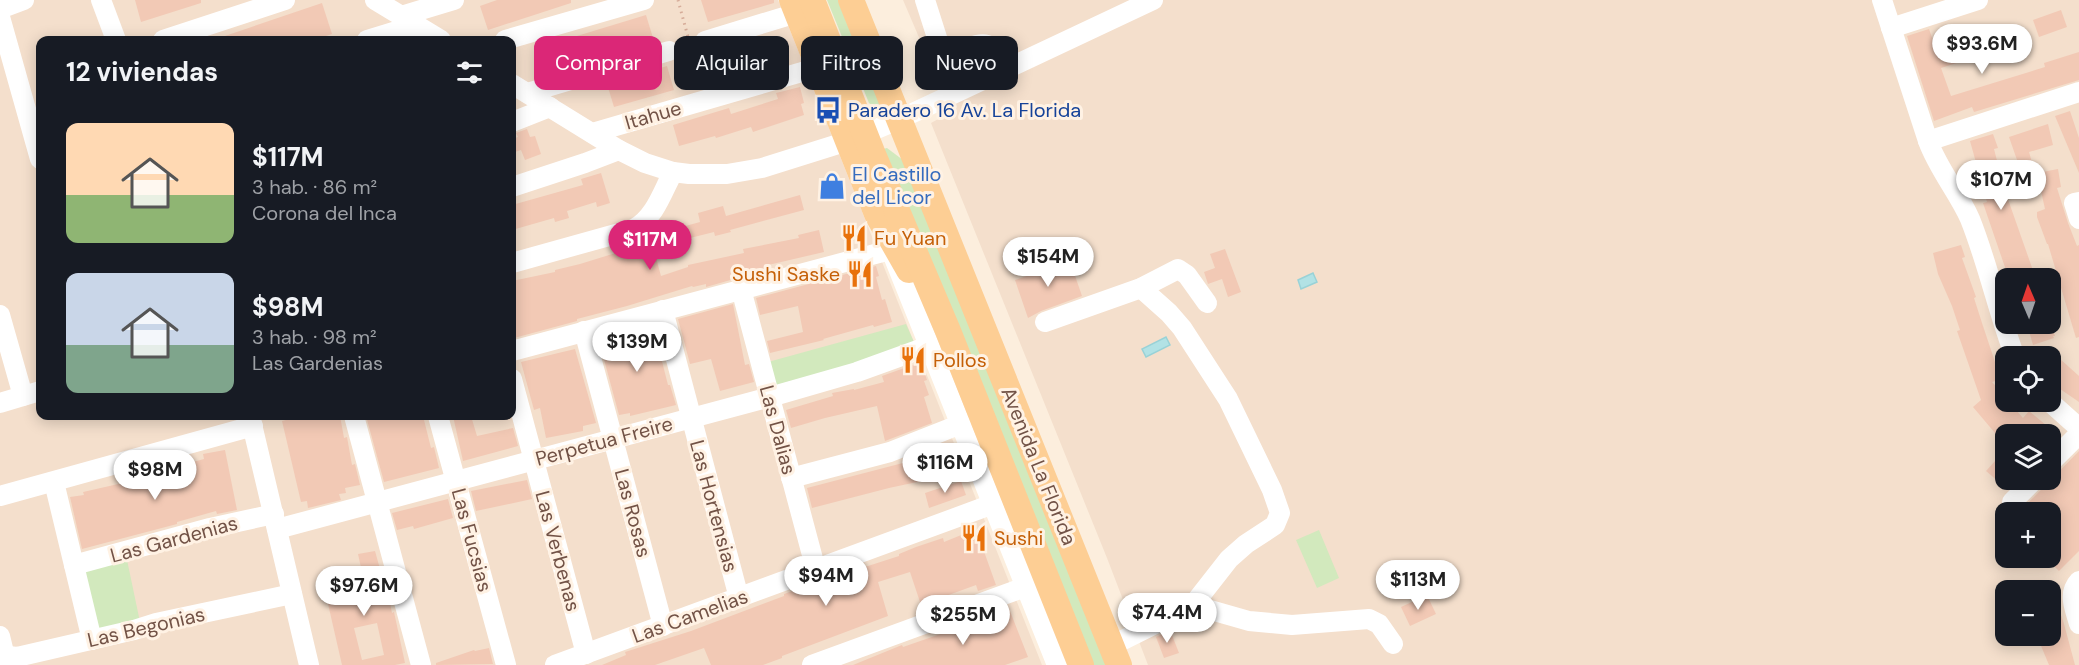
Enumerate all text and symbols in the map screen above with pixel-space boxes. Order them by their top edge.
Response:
pin: $93.6M [1933,24,2031,75]
text: $93.6M [1946,30,2018,56]
chip: Comprar [534,36,662,90]
chip: Alquilar [674,36,789,90]
chip: Filtros [801,36,903,90]
chip: Nuevo [915,36,1018,90]
text: 12 viviendas [66,55,218,89]
icon: filters [453,56,486,89]
street label: Itahue [622,95,684,135]
bus stop icon: Paradero 16 Av. La Florida [813,95,843,125]
place label: Paradero 16 Av. La Florida [848,97,1081,123]
text: $117M [252,140,324,174]
icon: home [114,147,186,219]
pin: $107M [1959,160,2043,211]
place label: El Castillo del Licor [852,161,941,210]
text: $107M [1970,166,2032,192]
shop icon: El Castillo del Licor [817,171,847,201]
text: 3 hab. · 86 m² [252,174,377,200]
text: Corona del Inca [252,200,397,226]
pin: $117M [608,220,692,271]
restaurant icon: Fu Yuan [839,223,869,253]
place label: Fu Yuan [874,225,946,251]
text: $117M [622,226,678,252]
pin: $154M [1006,237,1090,288]
text: $154M [1017,243,1079,269]
restaurant icon: Sushi Saske [845,259,875,289]
place label: Sushi Saske [732,261,840,287]
north arrow [1995,268,2061,334]
map controls [1995,268,2061,646]
text: $98M [252,290,324,324]
icon: home [114,297,186,369]
pin: $139M [595,322,679,373]
text: 3 hab. · 98 m² [252,324,377,350]
text: $139M [606,328,668,354]
restaurant icon: Pollos [898,345,928,375]
button: locate [1995,346,2061,412]
place label: Pollos [933,347,987,373]
text: Las Gardenias [252,350,383,376]
street label: Las Dalias [754,382,802,478]
street label: Avenida La Florida [995,383,1083,549]
street label: Perpetua Freire [532,410,676,472]
button: layers [1995,424,2061,490]
street label: Las Hortensias [684,437,744,575]
pin: $116M [903,443,987,494]
text: $116M [916,449,974,475]
pin: $98M [119,450,191,501]
text: $98M [127,456,183,482]
street label: Las Rosas [609,466,657,560]
street label: Las Fucsias [446,485,498,595]
street label: Las Verbenas [529,488,587,614]
button: + [1995,502,2061,568]
street label: Las Gardenias [107,509,241,569]
restaurant icon: Sushi [959,523,989,553]
place label: Sushi [994,525,1043,551]
pin: $94M [790,556,862,607]
pin: $113M [1376,560,1460,611]
text: $94M [798,562,854,588]
pin: $97.6M [315,566,413,617]
text: $113M [1390,566,1446,592]
text: $97.6M [330,572,398,598]
button: − [1995,580,2061,646]
street label: Las Camelias [629,583,751,649]
pin: $74.4M [1118,593,1216,644]
pin: $255M [921,595,1005,646]
text: $74.4M [1132,599,1202,625]
street label: Las Begonias [85,601,207,653]
text: $255M [930,601,996,627]

